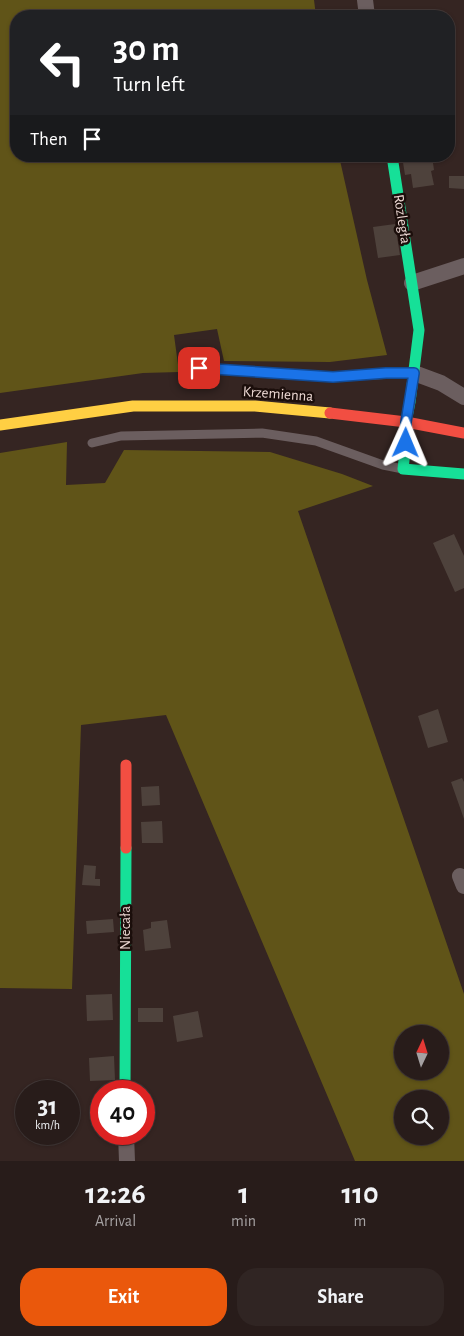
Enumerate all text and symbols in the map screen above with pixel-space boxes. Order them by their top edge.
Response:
icon: left [30,30,95,95]
text: 30 m [113,32,180,67]
text: Turn left [113,73,185,95]
icon: arrive [78,125,106,153]
text: Then [30,130,68,149]
street label: Rozległa [391,193,413,245]
pin [178,347,220,389]
icon: arrive [185,354,213,382]
street label: Krzemienna [242,384,314,404]
position arrow [379,416,431,468]
street label: Niecała [118,906,133,950]
north arrow [394,1025,449,1080]
map controls [394,1025,449,1145]
speed limit sign: 40 [90,1080,155,1145]
button: search [394,1090,449,1145]
text: 31 [38,1094,57,1119]
text: km/h [35,1119,60,1131]
text: 12:26 [85,1179,146,1209]
text: 1 [238,1179,249,1209]
text: 110 [341,1179,379,1209]
text: Arrival [95,1213,136,1229]
text: min [231,1213,256,1229]
text: m [354,1213,366,1229]
button: Exit [20,1268,227,1326]
button: Share [237,1268,444,1326]

